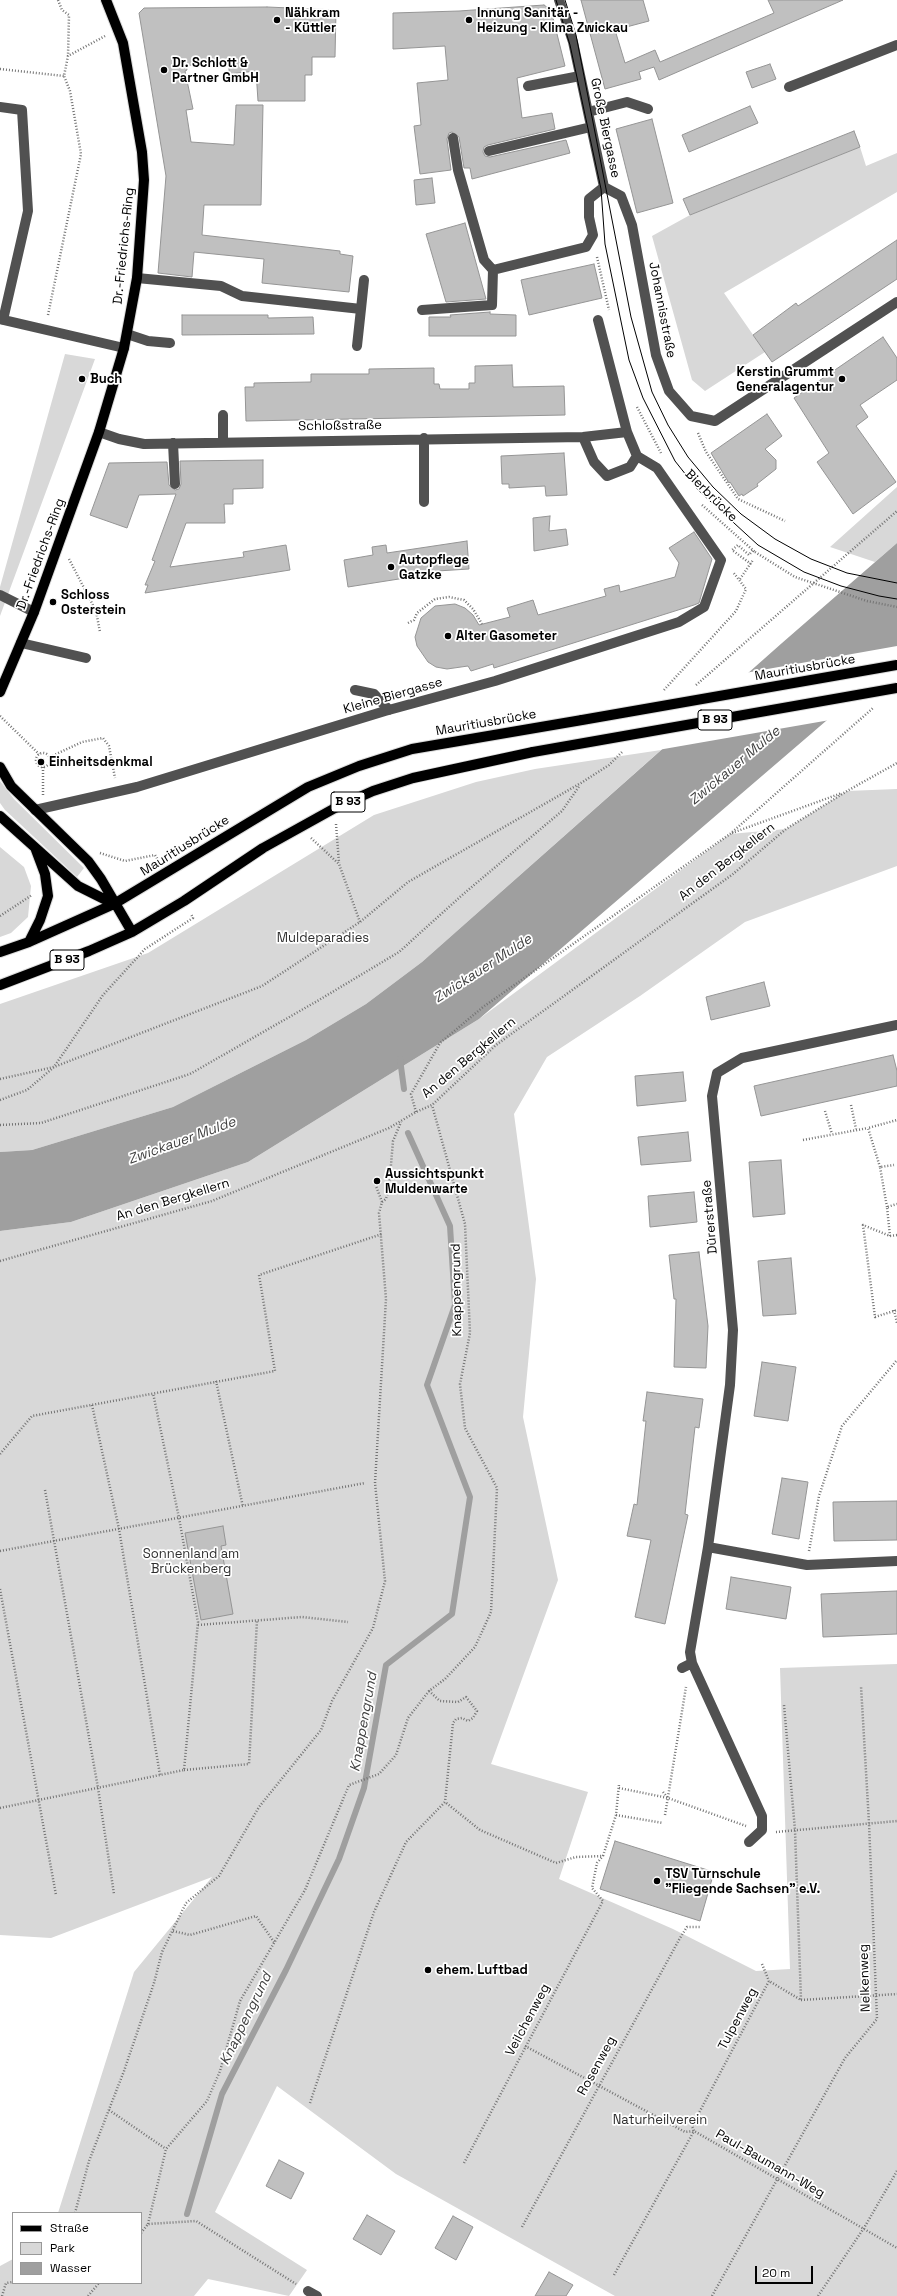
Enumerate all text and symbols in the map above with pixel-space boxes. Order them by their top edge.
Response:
place label: Nähkram - Küttler [285,5,340,36]
place label: Innung Sanitär - Heizung - Klima Zwickau [477,5,628,36]
marker: Nähkram - Küttler [272,15,282,25]
marker: Innung Sanitär - Heizung - Klima Zwickau [464,15,474,25]
place label: Dr. Schlott & Partner GmbH [172,55,259,86]
marker: Dr. Schlott & Partner GmbH [159,65,169,75]
street label: Große Biergasse [587,77,623,179]
street label: Dr.-Friedrichs-Ring [110,187,138,305]
street label: Johannisstraße [645,261,679,359]
place label: Kerstin Grummt Generalagentur [736,364,834,395]
place label: Buch [90,371,122,387]
marker: Buch [77,374,87,384]
marker: Kerstin Grummt Generalagentur [837,374,847,384]
street label: Schloßstraße [298,417,382,435]
street label: Bierbrücke [682,467,740,525]
street label: Dr.-Friedrichs-Ring [14,496,68,612]
place label: Autopflege Gatzke [399,552,469,583]
marker: Autopflege Gatzke [386,562,396,572]
place label: Schloss Osterstein [61,587,126,618]
marker: Schloss Osterstein [48,597,58,607]
place label: Alter Gasometer [456,628,557,644]
marker: Alter Gasometer [443,631,453,641]
street label: Mauritiusbrücke [753,651,857,685]
street label: Kleine Biergasse [342,674,444,718]
street label: Mauritiusbrücke [434,706,538,740]
road number: B 93 [698,710,732,730]
water label: Zwickauer Mulde [686,723,784,809]
place label: Einheitsdenkmal [49,754,153,770]
marker: Einheitsdenkmal [36,757,46,767]
road number: B 93 [331,792,365,812]
street label: Mauritiusbrücke [138,812,232,880]
street label: An den Bergkellern [676,820,778,904]
park label: Muldeparadies [277,930,369,946]
water label: Zwickauer Mulde [431,931,535,1007]
road number: B 93 [50,950,84,970]
street label: An den Bergkellern [419,1014,519,1102]
water label: Zwickauer Mulde [126,1114,238,1168]
place label: Aussichtspunkt Muldenwarte [385,1166,484,1197]
street label: An den Bergkellern [115,1175,231,1225]
marker: Aussichtspunkt Muldenwarte [372,1176,382,1186]
street label: Dürerstraße [699,1179,721,1255]
street label: Knappengrund [448,1243,466,1337]
park label: Sonnenland am Brückenberg [143,1546,239,1577]
water label: Knappengrund [347,1671,381,1773]
place label: TSV Turnschule "Fliegende Sachsen" e.V. [665,1866,820,1897]
marker: TSV Turnschule "Fliegende Sachsen" e.V. [652,1876,662,1886]
street label: Nelkenweg [856,1944,874,2012]
place label: ehem. Luftbad [436,1962,528,1978]
marker: ehem. Luftbad [423,1965,433,1975]
water label: Knappengrund [216,1970,276,2068]
street label: Veilchenweg [502,1981,554,2059]
street label: Tulpenweg [715,1985,761,2053]
street label: Rosenweg [574,2034,620,2098]
park label: Naturheilverein [613,2112,707,2128]
street label: Paul-Baumann-Weg [713,2126,827,2202]
legend [12,2212,142,2284]
text: Straße [50,2220,89,2236]
text: Park [50,2240,75,2256]
scale bar [757,2258,815,2284]
text: Wasser [50,2260,92,2276]
text: 20 m [762,2265,790,2281]

